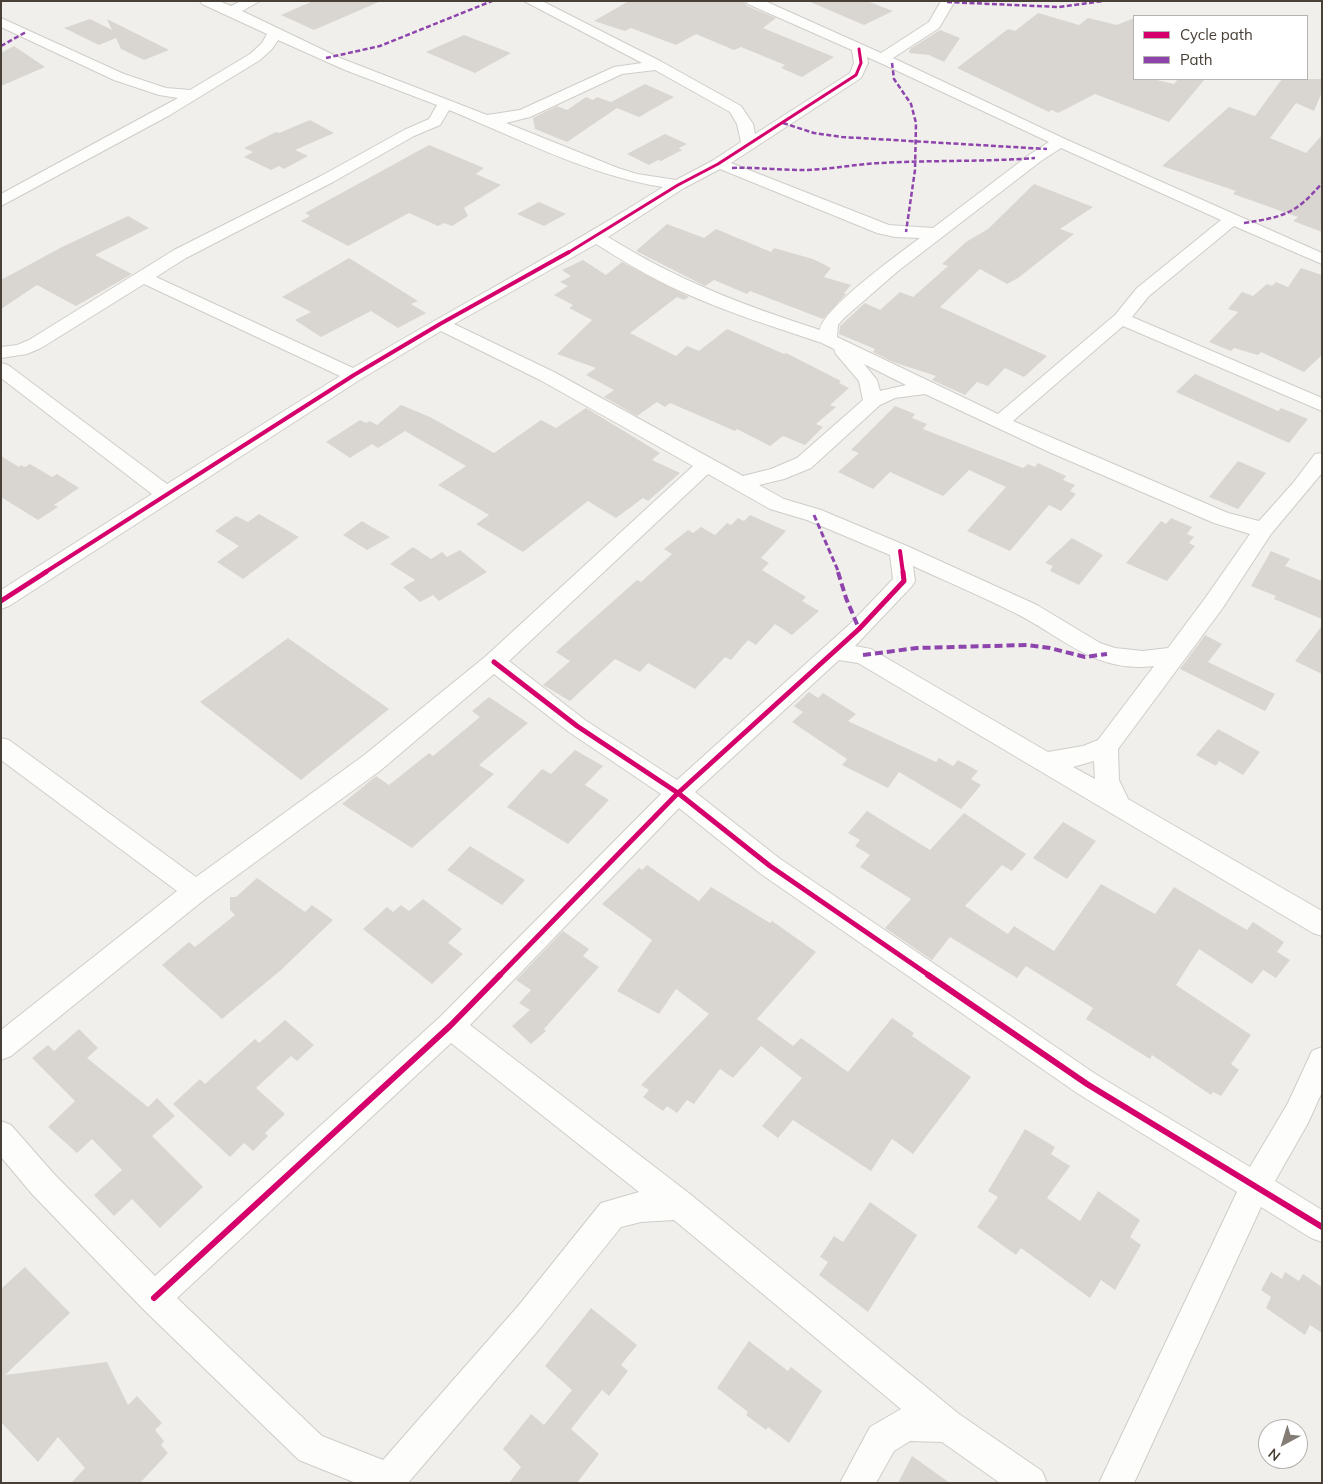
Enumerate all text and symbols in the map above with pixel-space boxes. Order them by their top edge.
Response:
legend [1133,15,1308,80]
text: Cycle path [1180,25,1253,44]
text: Path [1180,50,1212,69]
north arrow [1258,1419,1308,1469]
text: N [1264,1445,1284,1465]

